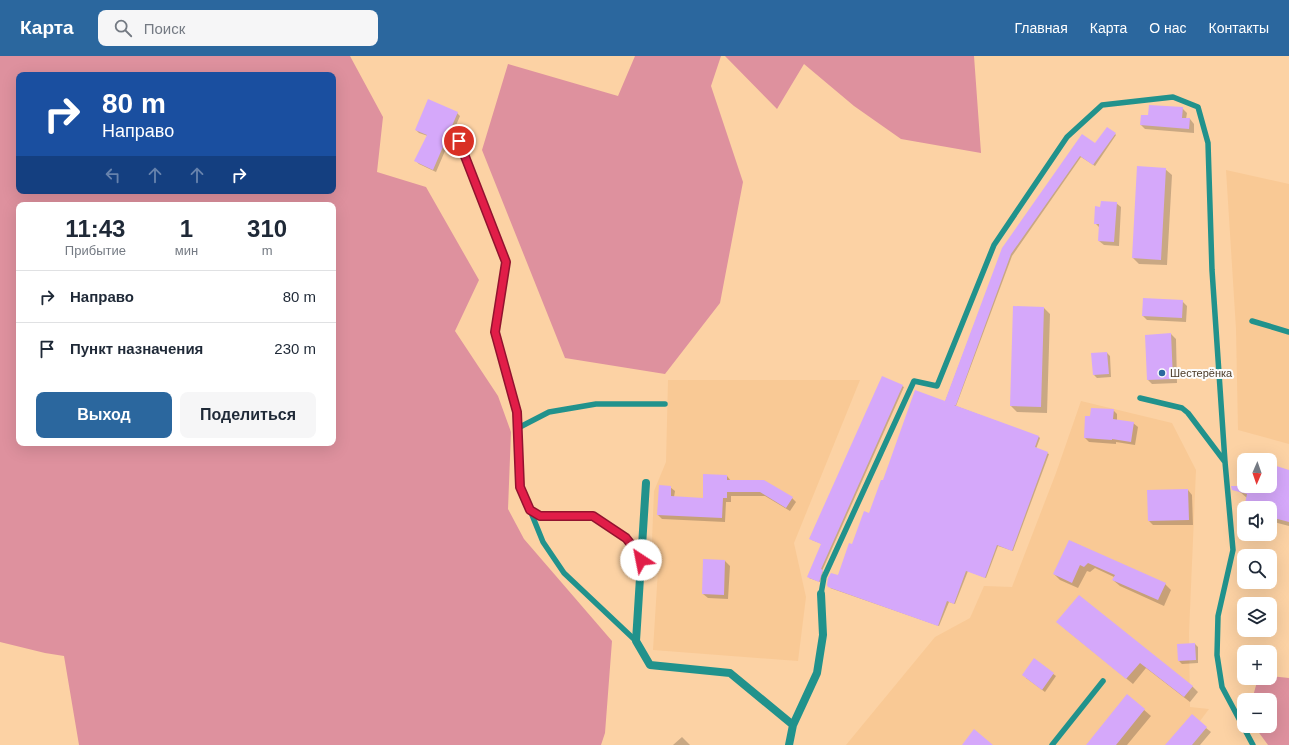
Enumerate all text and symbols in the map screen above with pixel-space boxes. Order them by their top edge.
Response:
search box [98,10,378,46]
text: Карта [20,17,74,38]
icon: search [112,17,134,39]
text: Поиск [144,20,185,37]
text: Главная [1014,20,1068,36]
text: Карта [1090,20,1127,36]
text: О нас [1149,20,1187,36]
text: Контакты [1209,20,1269,36]
icon: right [36,88,88,140]
text: 80 m [102,88,166,119]
text: Направо [102,121,174,141]
pin [442,124,476,158]
icon: arrive [448,130,470,152]
icon: left [102,164,124,186]
icon: ahead [144,164,166,186]
icon: ahead [186,164,208,186]
icon: right [228,164,250,186]
text: 11:43 [65,215,125,242]
text: 1 [180,215,193,242]
text: 310 [247,215,287,242]
text: Прибытие [65,243,126,258]
text: мин [175,243,198,258]
text: m [262,243,272,258]
icon: right [36,286,58,308]
text: Направо [70,288,134,305]
text: 80 m [283,288,316,305]
icon: arrive [36,338,58,360]
text: Пункт назначения [70,340,203,357]
text: 230 m [274,340,316,357]
place label: Шестерёнка [1170,367,1233,379]
marker: Шестерёнка [1157,368,1167,378]
button: Выход [36,392,172,438]
button: Поделиться [180,392,316,438]
north arrow [1237,453,1277,493]
map controls [1237,453,1277,733]
button: sound [1237,501,1277,541]
position arrow [620,539,662,581]
button: search [1237,549,1277,589]
button: layers [1237,597,1277,637]
button: + [1237,645,1277,685]
button: − [1237,693,1277,733]

